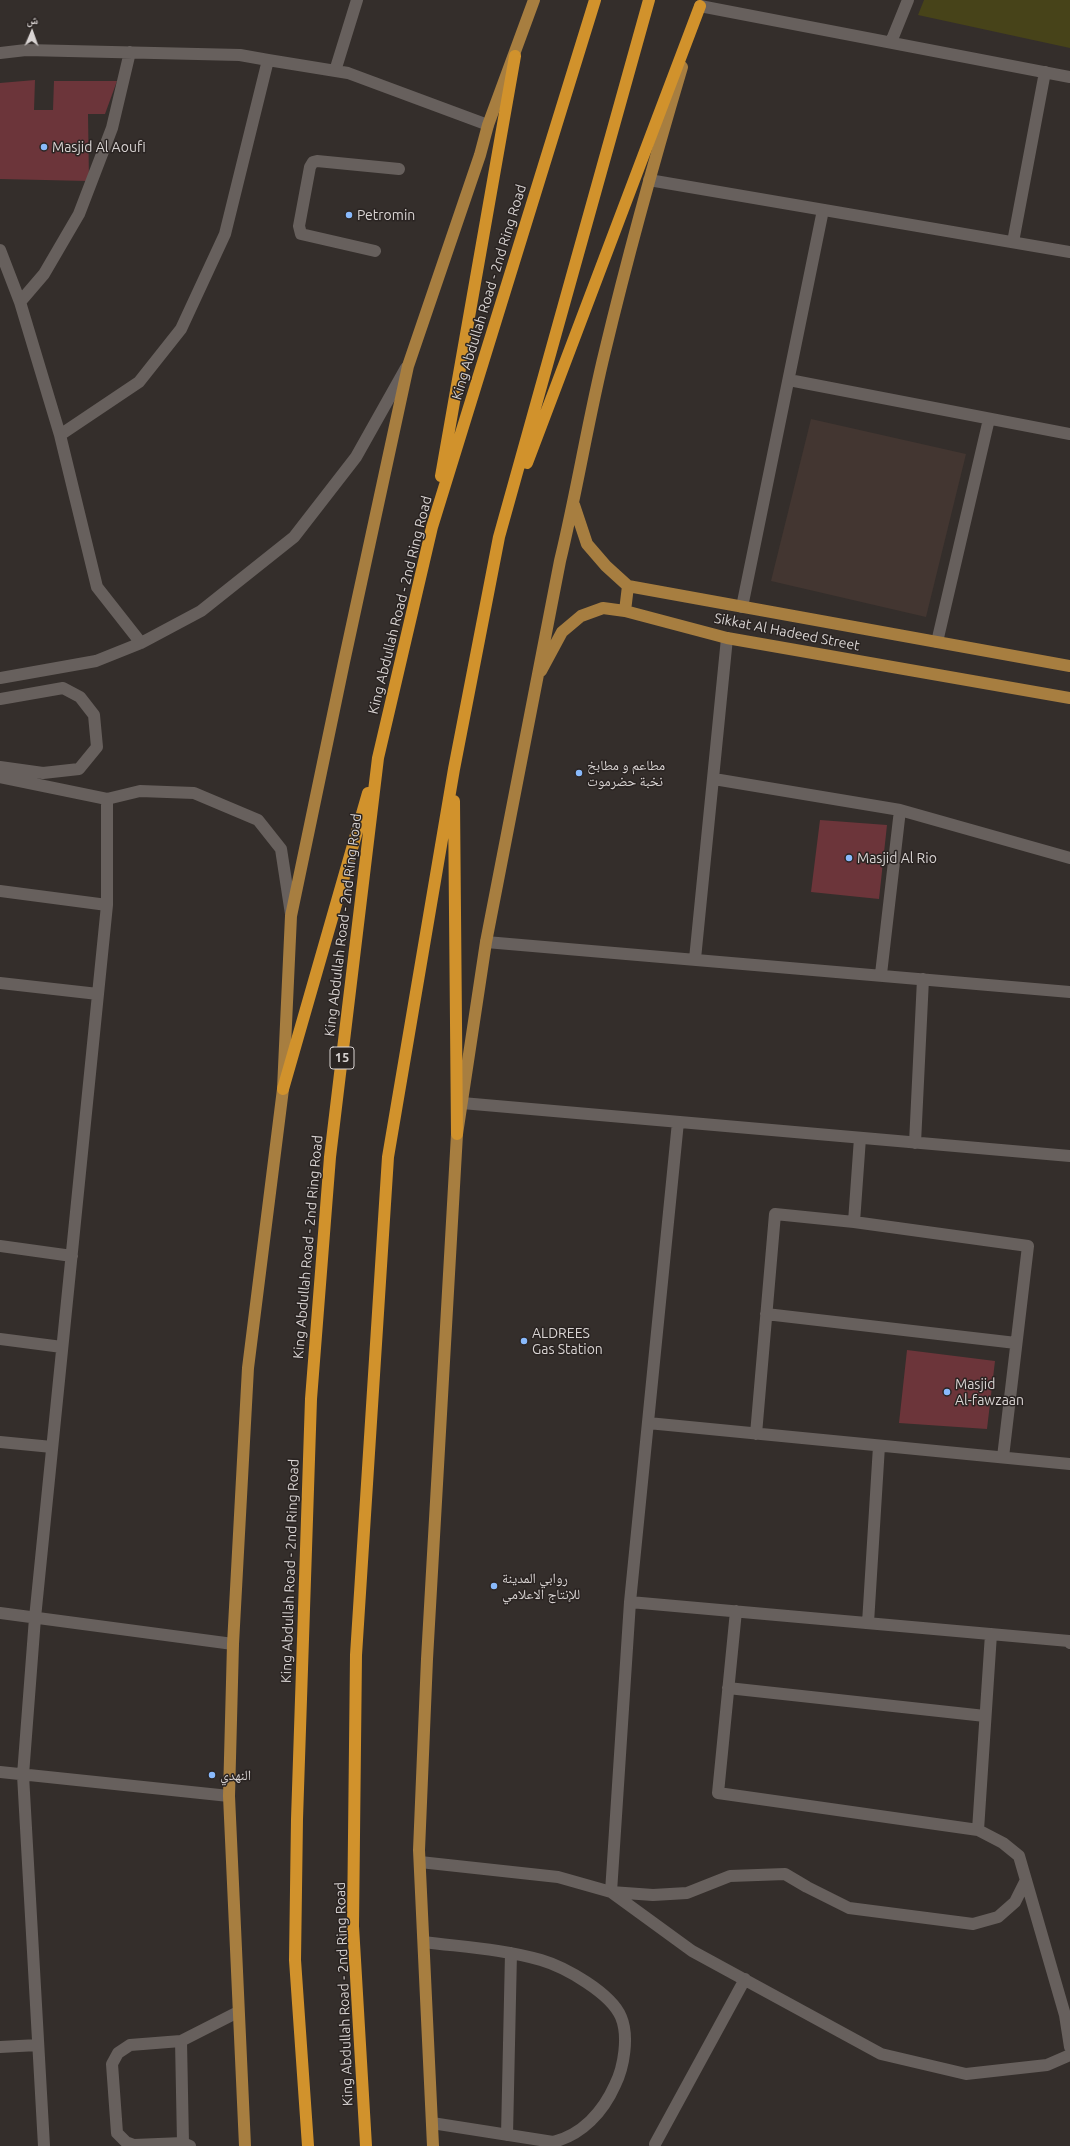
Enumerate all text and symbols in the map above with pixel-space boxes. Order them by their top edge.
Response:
north arrow [12,12,52,52]
text: ش [26,14,38,26]
place label: Masjid Al Aoufi [52,139,146,155]
marker: Masjid Al Aoufi [39,142,49,152]
street label: King Abdullah Road - 2nd Ring Road [448,182,530,402]
place label: Petromin [357,207,415,223]
marker: Petromin [344,210,354,220]
street label: King Abdullah Road - 2nd Ring Road [365,494,435,716]
street label: Sikkat Al Hadeed Street [713,610,861,654]
place label: مطاعم و مطابخ نخبة حضرموت [587,757,665,790]
marker: مطاعم و مطابخ نخبة حضرموت [574,768,584,778]
street label: King Abdullah Road - 2nd Ring Road [321,813,365,1037]
place label: Masjid Al Rio [857,850,937,866]
marker: Masjid Al Rio [844,853,854,863]
road number: 15 [330,1047,354,1069]
street label: King Abdullah Road - 2nd Ring Road [290,1135,326,1359]
place label: ALDREES Gas Station [532,1325,603,1358]
marker: ALDREES Gas Station [519,1336,529,1346]
place label: Masjid Al-fawzaan [955,1376,1024,1408]
marker: Masjid Al-fawzaan [942,1387,952,1397]
street label: King Abdullah Road - 2nd Ring Road [278,1459,302,1683]
place label: روابي المدينة للإنتاج الاعلامي [502,1570,580,1602]
marker: روابي المدينة للإنتاج الاعلامي [489,1581,499,1591]
place label: النهدي [220,1767,251,1783]
marker: النهدي [207,1770,217,1780]
street label: King Abdullah Road - 2nd Ring Road [332,1882,356,2106]

